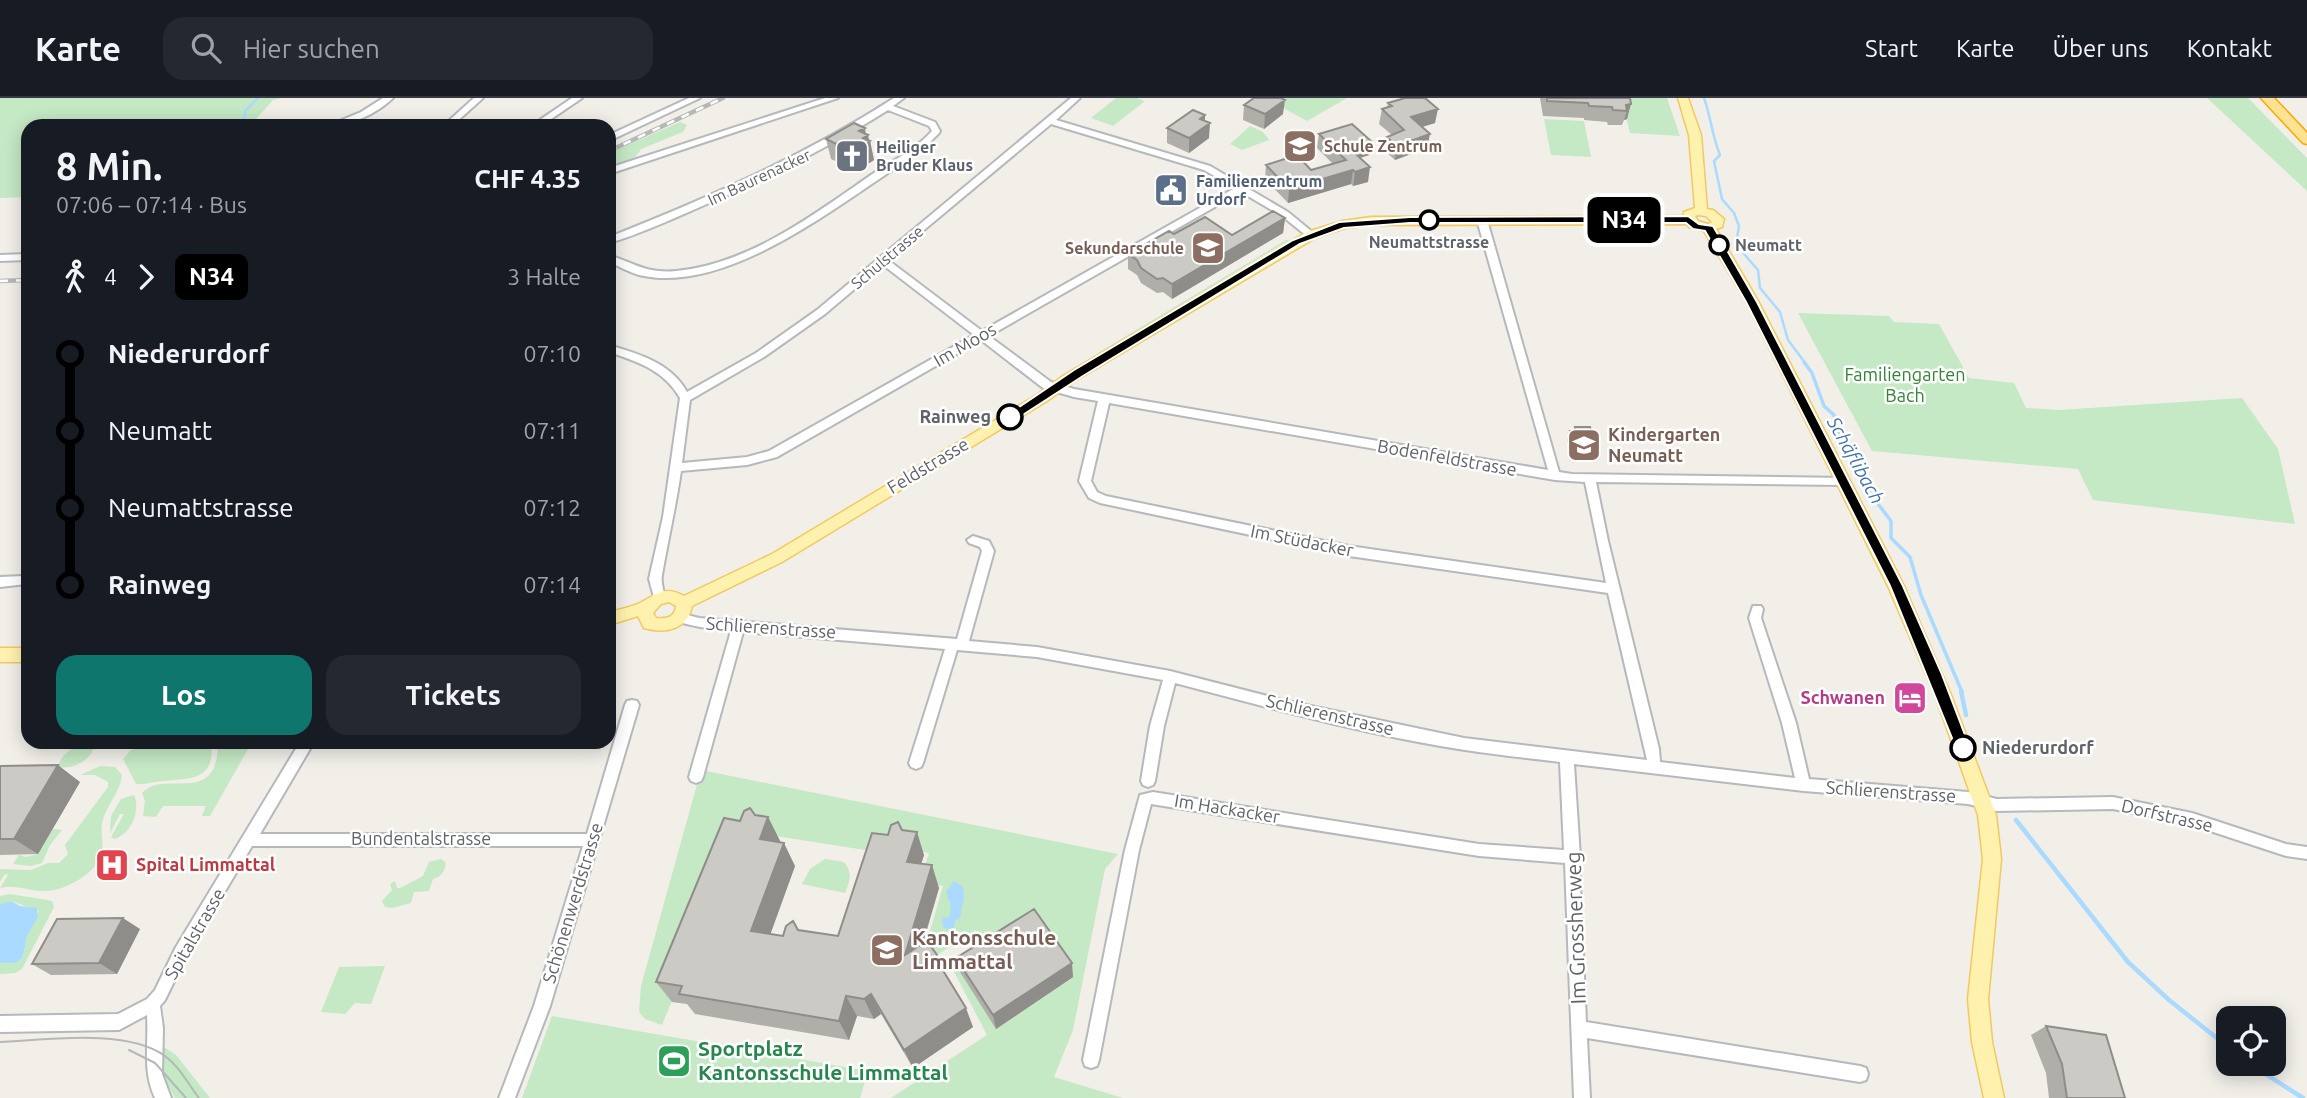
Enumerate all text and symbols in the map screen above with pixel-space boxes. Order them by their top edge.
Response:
search box [163,17,653,80]
icon: search [187,29,225,67]
text: Karte [35,30,121,67]
text: Hier suchen [243,34,380,63]
text: Start [1865,35,1918,62]
text: Karte [1956,35,2015,62]
text: Über uns [2053,35,2149,62]
text: Kontakt [2187,35,2272,62]
school or university icon: Schule Zentrum [1281,127,1319,165]
church icon: Heiliger Bruder Klaus [833,137,871,175]
place label: Schule Zentrum [1324,137,1442,155]
place label: Heiliger Bruder Klaus [876,138,973,174]
text: 8 Min. [56,145,162,187]
street label: Im Baurenacker [705,145,813,209]
text: CHF 4.35 [474,164,581,193]
public building icon: Familienzentrum Urdorf [1152,171,1190,209]
place label: Familienzentrum Urdorf [1196,172,1322,208]
text: 07:06 – 07:14 · Bus [56,192,247,217]
line badge: N34 [1584,197,1664,243]
text: N34 [1602,206,1646,233]
marker: Neumattstrasse [1419,210,1439,230]
street label: Schulstrasse [847,222,927,292]
school or university icon: Sekundarschule [1189,229,1227,267]
place label: Neumattstrasse [1369,233,1489,251]
marker: Neumatt [1709,235,1729,255]
place label: Neumatt [1735,236,1802,254]
place label: Sekundarschule [1065,239,1184,257]
icon: walk [56,258,94,296]
icon: forward [127,258,165,296]
text: N34 [189,263,234,290]
text: 4 [104,264,117,289]
text: 3 Halte [507,264,581,289]
street label: Im Moos [930,318,999,370]
text: Niederurdorf [108,339,269,368]
text: 07:10 [523,341,581,366]
park label: Familiengarten Bach [1845,364,1965,405]
marker: Rainweg [997,404,1023,430]
place label: Rainweg [919,406,991,426]
water label: Schäflibach [1823,412,1889,507]
text: Neumatt [108,416,212,445]
text: 07:11 [523,418,581,443]
place label: Kindergarten Neumatt [1608,424,1720,465]
school or university icon: Kindergarten Neumatt [1565,426,1603,464]
street label: Feldstrasse [883,433,972,497]
street label: Bodenfeldstrasse [1376,435,1518,479]
text: Neumattstrasse [108,493,294,522]
text: 07:12 [523,495,581,520]
street label: Im Stüdacker [1249,520,1356,560]
text: Rainweg [108,570,211,599]
text: 07:14 [523,572,581,597]
street label: Schlierenstrasse [705,612,837,642]
button: Los [56,655,312,735]
button: Tickets [326,655,581,735]
hotel icon: Schwanen [1891,679,1929,717]
place label: Schwanen [1800,687,1885,707]
street label: Schlierenstrasse [1264,690,1396,738]
marker: Niederurdorf [1950,735,1976,761]
place label: Niederurdorf [1982,737,2094,757]
street label: Schlierenstrasse [1825,776,1957,806]
street label: Im Hackacker [1173,790,1282,826]
street label: Dorfstrasse [2119,795,2215,835]
street label: Schönenwerdstrasse [538,820,606,985]
street label: Bundentalstrasse [351,828,491,848]
hospital icon: Spital Limmattal [93,846,131,884]
street label: Im Grossherweg [1560,851,1590,1005]
place label: Spital Limmattal [136,854,276,874]
street label: Spitalstrasse [160,884,228,983]
place label: Kantonsschule Limmattal [912,925,1056,973]
school or university icon: Kantonsschule Limmattal [868,931,906,969]
map controls [2216,1006,2286,1076]
button: locate [2216,1006,2286,1076]
place label: Sportplatz Kantonsschule Limmattal [698,1036,948,1084]
sports icon: Sportplatz Kantonsschule Limmattal [655,1042,693,1080]

